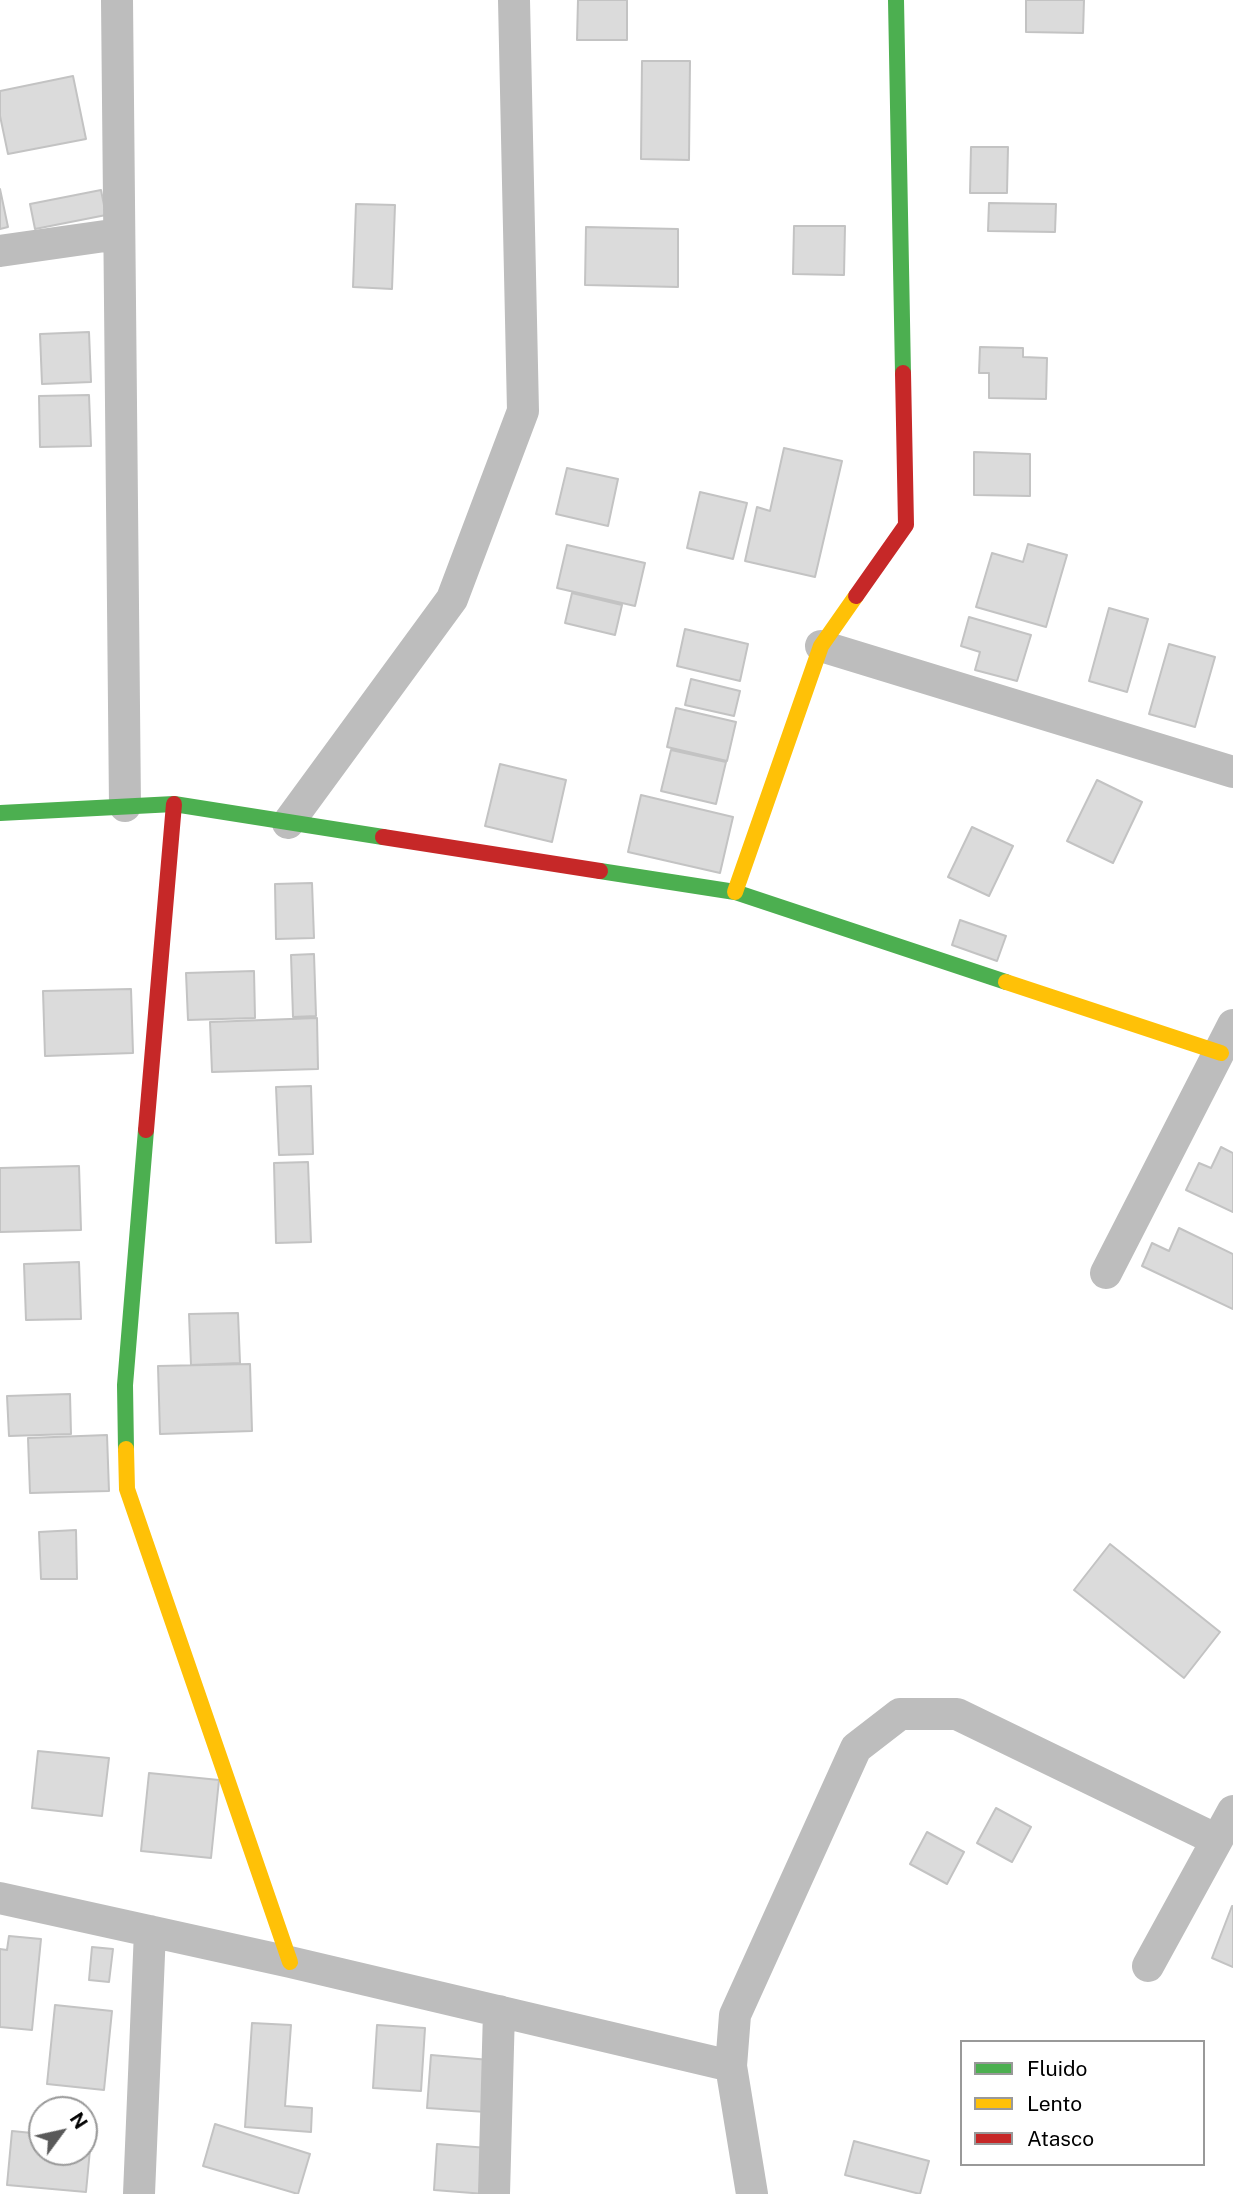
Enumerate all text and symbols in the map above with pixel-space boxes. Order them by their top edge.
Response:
legend [960,2040,1205,2166]
text: Fluido [1027,2056,1087,2081]
text: Lento [1027,2091,1082,2116]
north arrow [28,2096,98,2166]
text: N [66,2108,92,2133]
text: Atasco [1027,2126,1094,2151]

